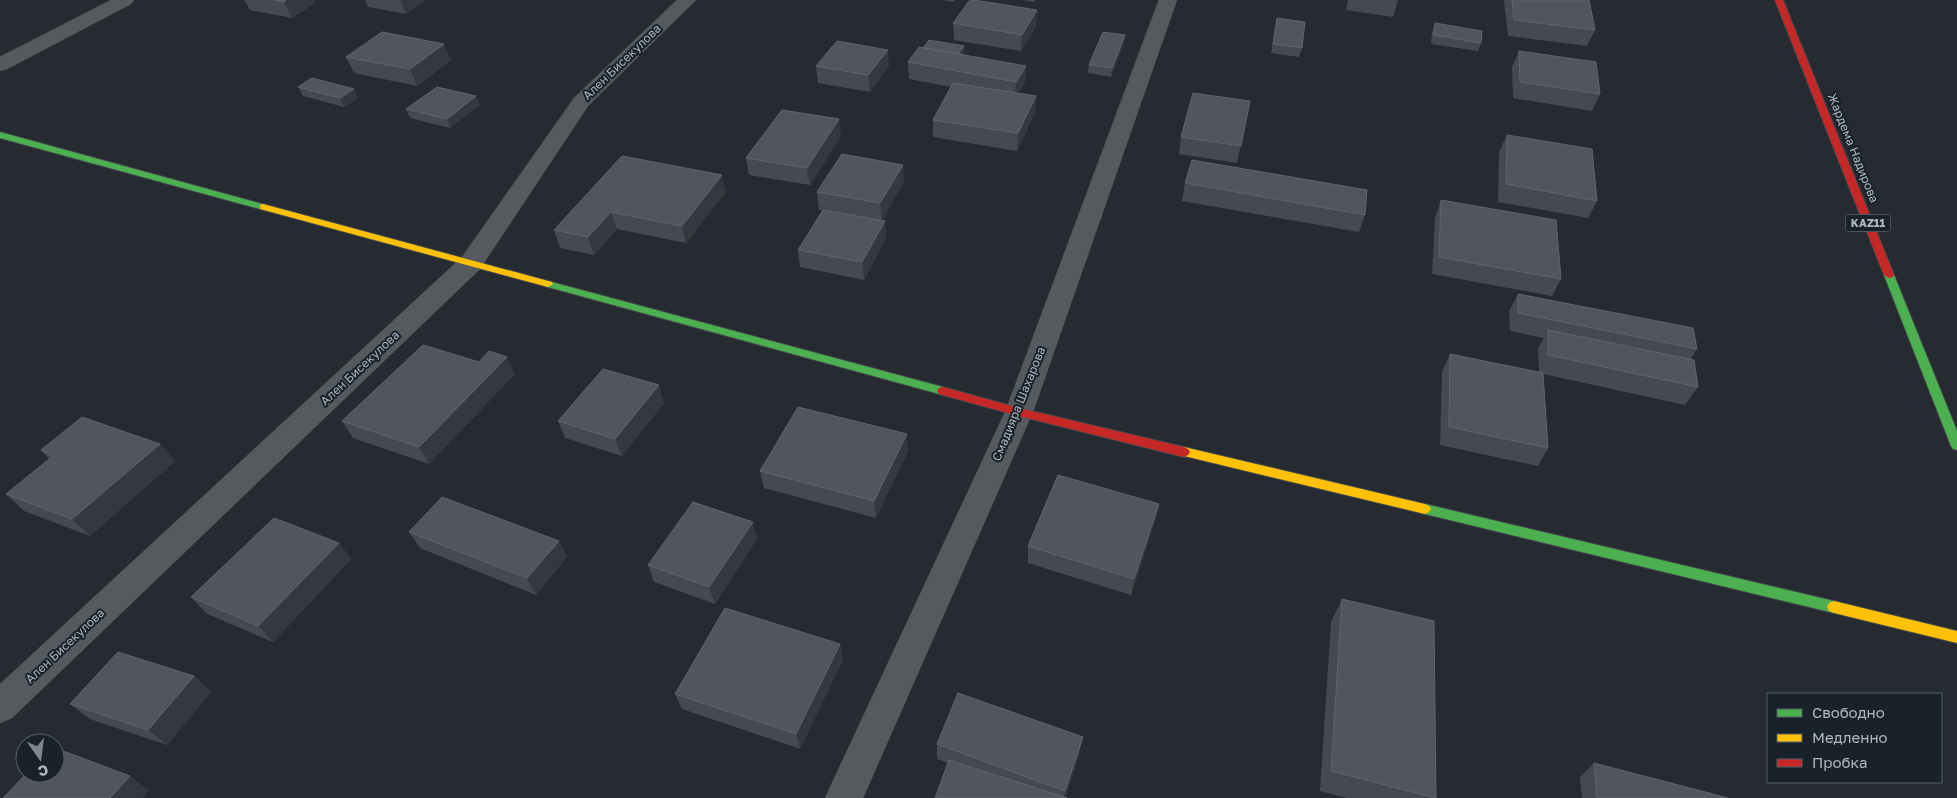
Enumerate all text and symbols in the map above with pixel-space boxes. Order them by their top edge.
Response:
street label: Ален Бисекулова [580,21,664,103]
street label: Жардема Надирова [1825,91,1882,205]
road number: KAZ11 [1846,214,1890,232]
street label: Ален Бисекулова [317,327,402,408]
street label: Смадияра Шахарова [989,344,1048,463]
street label: Ален Бисекулова [22,605,107,686]
legend [1767,693,1942,783]
text: Свободно [1812,703,1885,721]
text: Медленно [1812,728,1888,746]
north arrow [15,733,65,783]
text: Пробка [1812,753,1867,771]
text: С [36,762,50,781]

